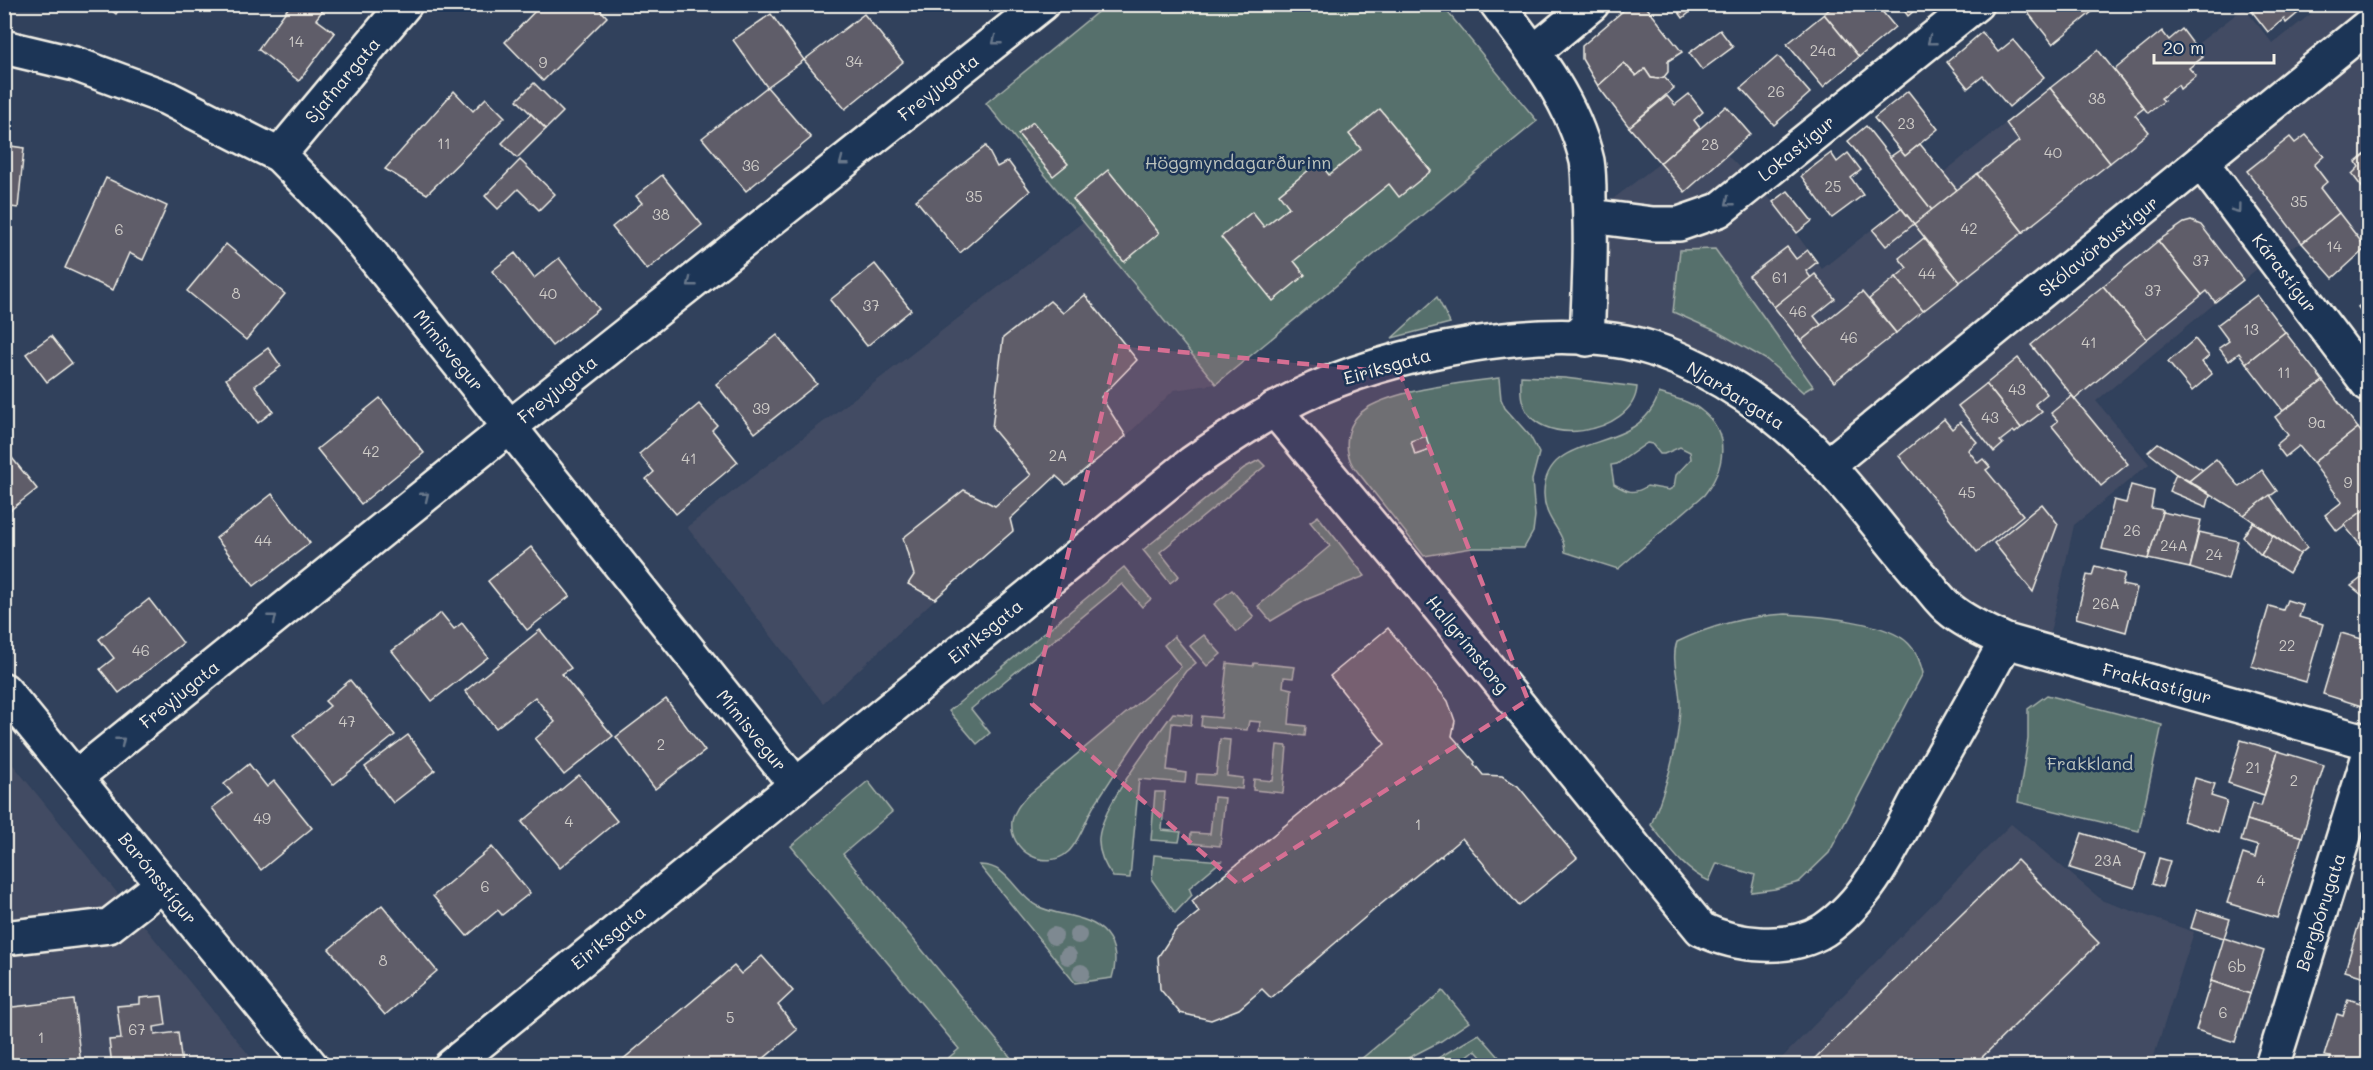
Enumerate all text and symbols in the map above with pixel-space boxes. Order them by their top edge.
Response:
scale bar [2154,27,2274,65]
house number: 14 [288,31,304,51]
street label: Sjafnargata [299,32,385,128]
one-way arrow [992,33,1003,44]
one-way arrow [1926,34,1937,45]
text: 20 m [2163,35,2204,59]
house number: 24a [1810,40,1836,60]
street label: Freyjugata [893,48,983,126]
house number: 34 [845,51,863,71]
house number: 9 [539,52,548,72]
house number: 26 [1767,81,1785,101]
house number: 38 [2088,88,2106,108]
street label: Lokastígur [1752,110,1840,186]
house number: 23 [1897,113,1915,133]
house number: 11 [437,133,451,153]
house number: 28 [1701,134,1719,154]
house number: 40 [2044,142,2062,162]
park label: Höggmyndagarðurinn [1145,150,1331,174]
house number: 36 [742,155,760,175]
one-way arrow [839,155,850,166]
house number: 25 [1824,176,1842,196]
house number: 35 [965,186,983,206]
street label: Skólavörðustígur [2033,190,2163,302]
house number: 35 [2290,191,2308,211]
one-way arrow [1725,195,1736,206]
one-way arrow [2229,202,2240,213]
house number: 38 [652,204,670,224]
house number: 42 [1960,218,1978,238]
house number: 6 [114,219,124,239]
street label: Kárastígur [2247,228,2323,318]
house number: 14 [2326,236,2342,256]
house number: 37 [2192,250,2210,270]
house number: 44 [1918,263,1936,283]
house number: 61 [1772,267,1788,287]
one-way arrow [686,276,697,287]
house number: 37 [2144,280,2162,300]
house number: 8 [231,283,241,303]
house number: 40 [539,283,557,303]
house number: 37 [862,295,880,315]
house number: 46 [1789,301,1807,321]
street label: Mímisvegur [409,304,489,396]
house number: 13 [2243,319,2259,339]
house number: 46 [1840,327,1858,347]
house number: 41 [2081,332,2097,352]
street label: Eiríksgata [1341,342,1433,390]
street label: Freyjugata [512,349,602,429]
street label: Njarðargata [1682,355,1790,435]
house number: 11 [2277,362,2291,382]
house number: 43 [2008,379,2026,399]
house number: 39 [752,398,770,418]
house number: 43 [1981,407,1999,427]
house number: 9a [2308,412,2326,432]
house number: 42 [362,441,380,461]
house number: 2A [1049,445,1067,465]
house number: 41 [681,448,697,468]
house number: 9 [2344,472,2353,492]
house number: 45 [1958,482,1976,502]
one-way arrow [418,492,429,503]
house number: 26 [2123,520,2141,540]
house number: 44 [254,530,272,550]
house number: 24A [2160,535,2188,555]
house number: 24 [2205,544,2223,564]
street label: Hallgrímstorg [1421,590,1515,698]
street label: Eiríksgata [943,593,1027,669]
house number: 26A [2092,593,2120,613]
one-way arrow [266,615,277,626]
house number: 22 [2279,635,2295,655]
house number: 46 [132,640,150,660]
street label: Freyjugata [134,654,224,734]
street label: Frakkastígur [2100,657,2214,709]
street label: Mímisvegur [712,684,792,776]
house number: 47 [338,711,356,731]
house number: 2 [657,734,665,754]
one-way arrow [114,737,125,748]
park label: Frakkland [2047,751,2133,775]
house number: 21 [2245,757,2261,777]
house number: 2 [2290,770,2298,790]
house number: 49 [253,808,271,828]
house number: 4 [565,811,574,831]
house number: 1 [1415,814,1421,834]
street label: Barónsstígur [113,827,203,929]
house number: 23A [2094,850,2122,870]
street label: Bergþórugata [2290,850,2350,974]
house number: 4 [2257,870,2266,890]
house number: 6 [480,876,490,896]
street label: Eiríksgata [566,899,650,975]
house number: 8 [378,950,388,970]
house number: 6b [2228,956,2246,976]
house number: 6 [2218,1002,2228,1022]
house number: 5 [726,1007,734,1027]
house number: 67 [128,1019,146,1039]
house number: 1 [38,1027,44,1047]

